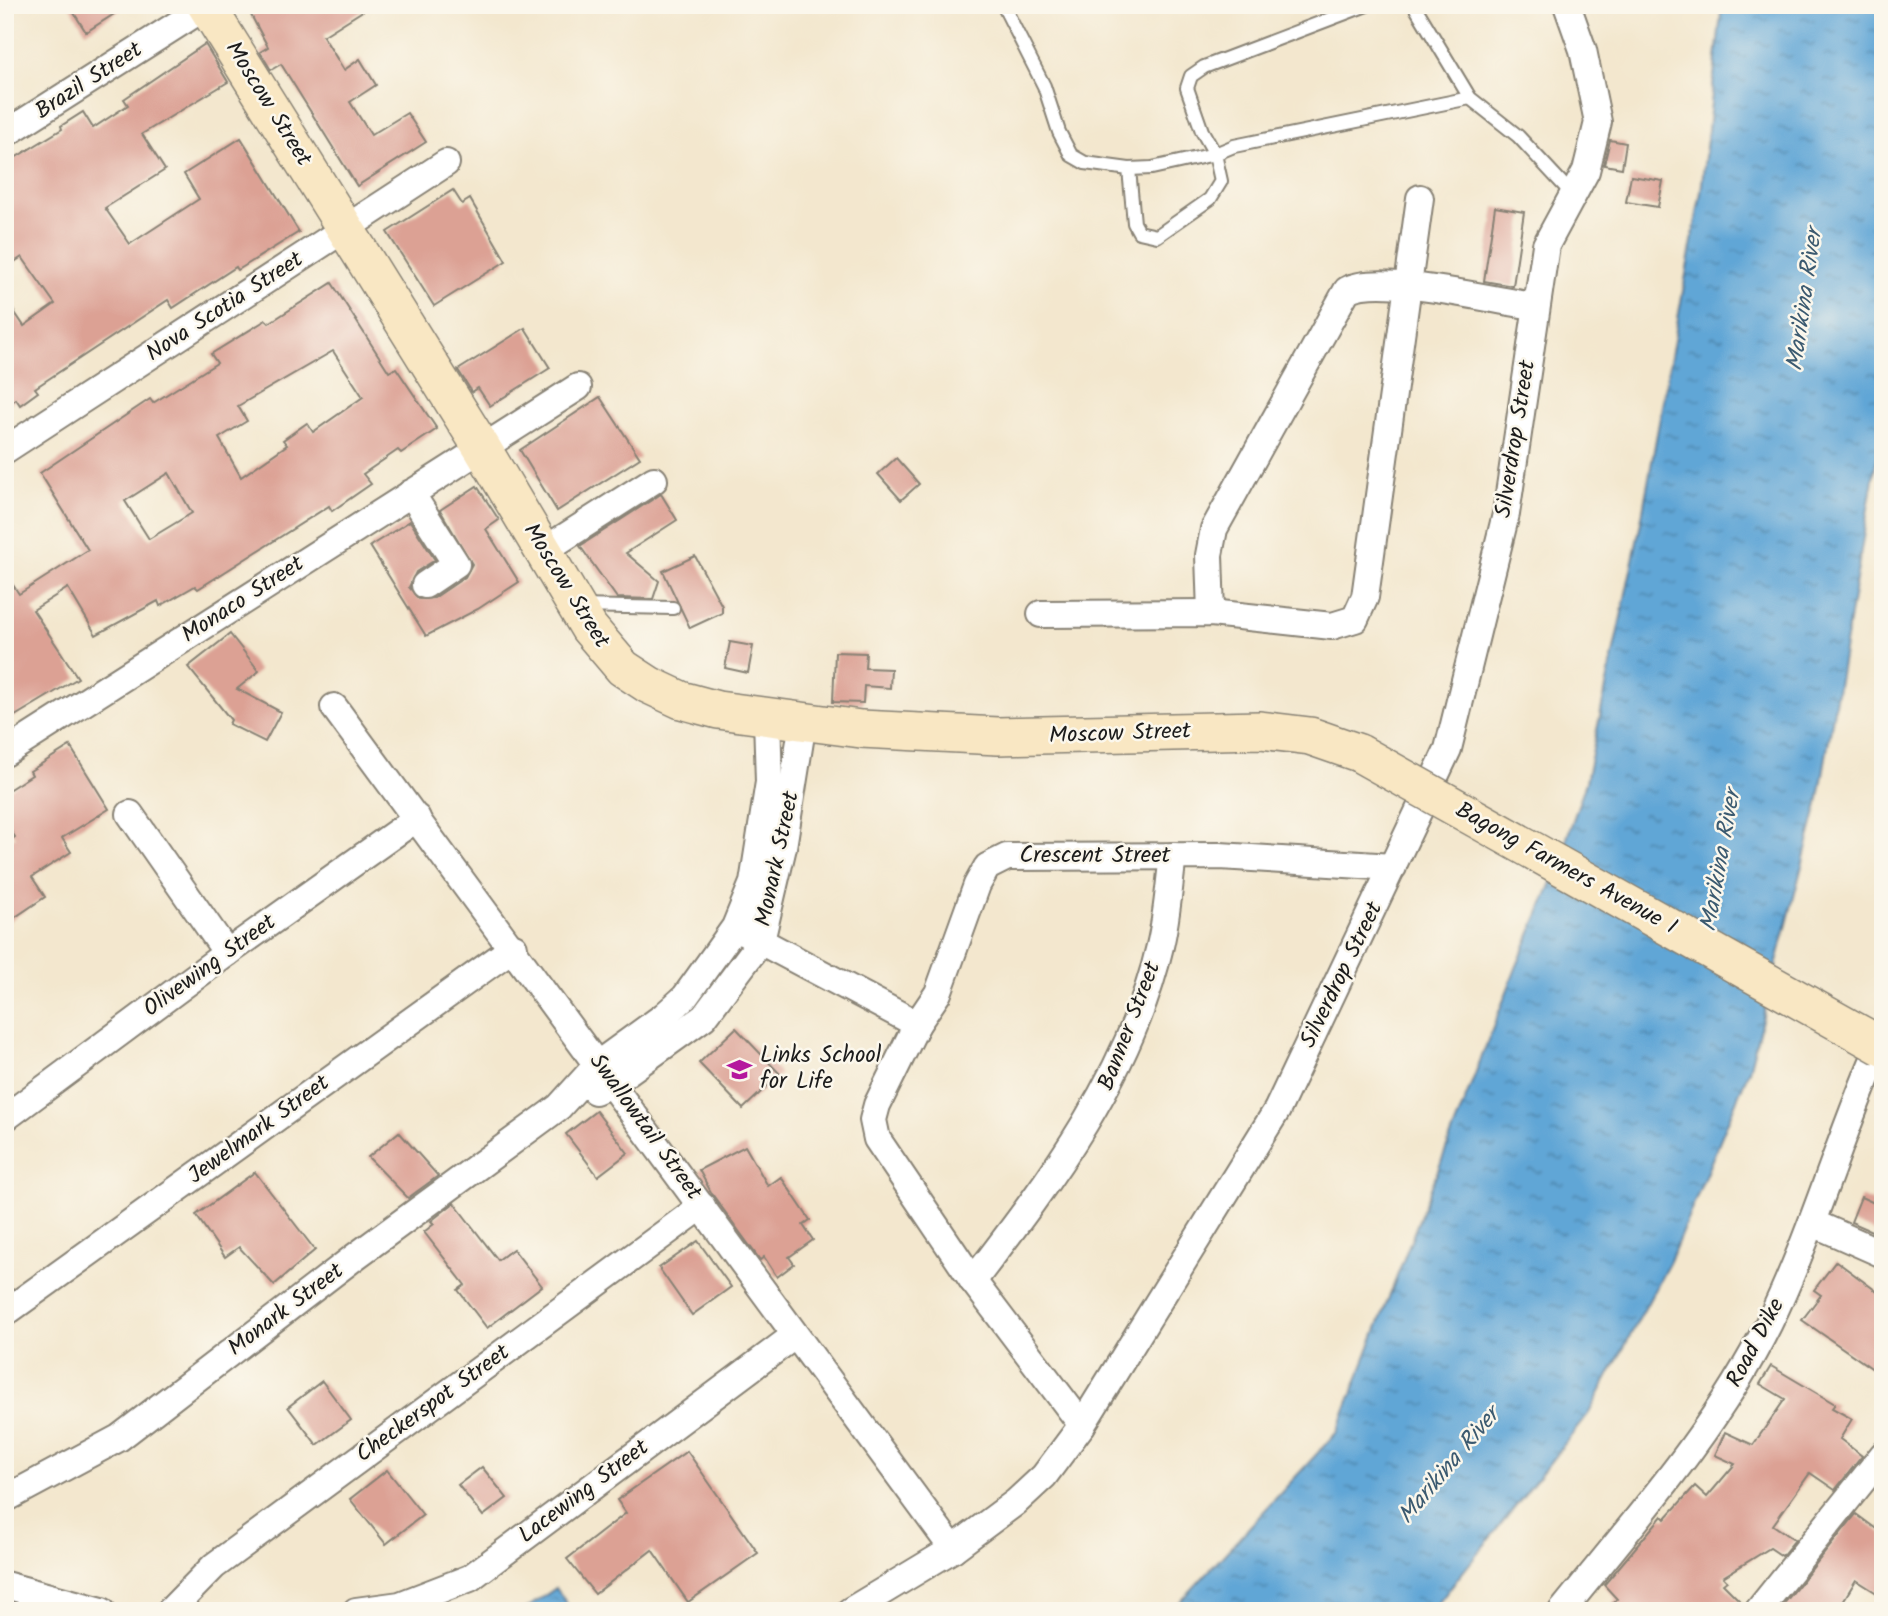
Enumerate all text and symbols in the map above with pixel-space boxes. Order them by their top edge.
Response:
street label: Brazil Street [28,32,151,129]
street label: Moscow Street [215,34,321,175]
water label: Marikina River [1776,221,1835,374]
street label: Nova Scotia Street [139,242,312,371]
street label: Silverdrop Street [1486,357,1546,520]
street label: Moscow Street [513,516,619,657]
street label: Monaco Street [175,546,312,653]
street label: Moscow Street [1048,713,1193,754]
water label: Marikina River [1689,782,1754,935]
street label: Monark Street [746,787,810,930]
street label: Bagong Farmers Avenue I [1448,793,1684,945]
street label: Crescent Street [1020,838,1172,874]
street label: Silverdrop Street [1291,895,1394,1054]
street label: Olivewing Street [136,905,285,1027]
street label: Banner Street [1089,955,1171,1096]
place label: Links School for Life [760,1038,882,1100]
street label: Swallowtail Street [579,1046,711,1209]
school or university icon: Links School for Life [726,1055,754,1083]
street label: Jewelmark Street [181,1066,338,1194]
street label: Monark Street [220,1254,353,1366]
street label: Road Dike [1717,1292,1795,1394]
street label: Checkerspot Street [348,1335,519,1472]
water label: Marikina River [1388,1395,1513,1533]
street label: Lacewing Street [511,1430,658,1553]

